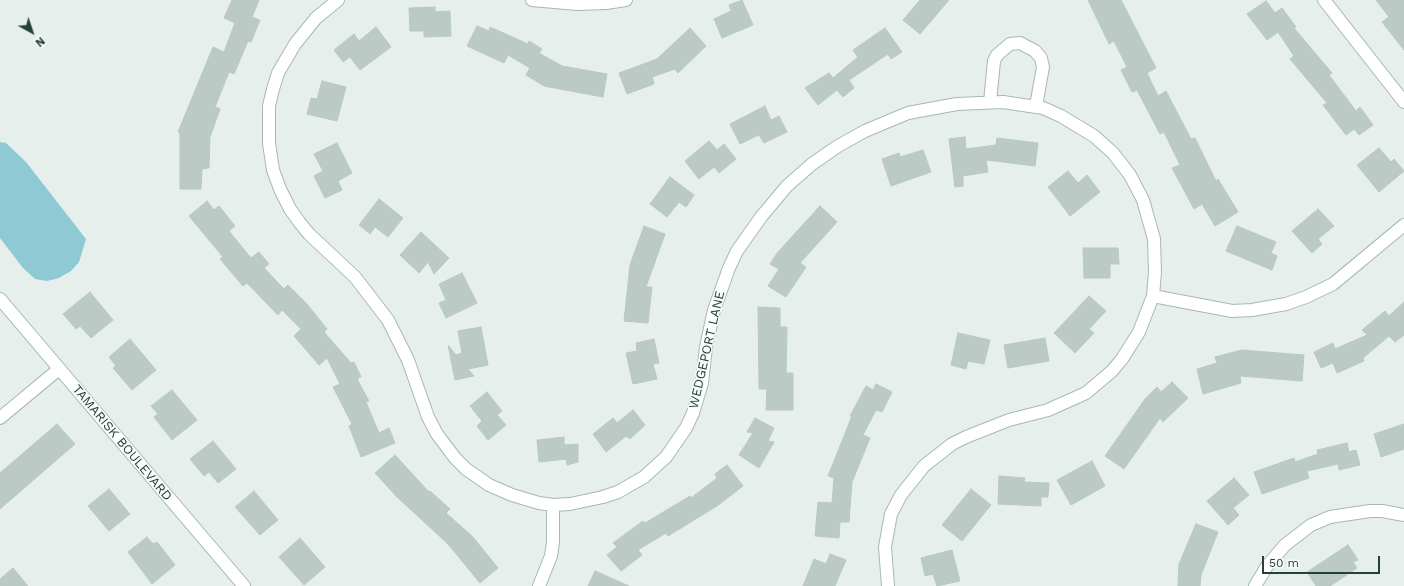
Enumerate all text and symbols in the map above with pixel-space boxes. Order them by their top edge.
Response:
north arrow [12,12,52,52]
text: N [33,34,47,49]
street label: WEDGEPORT LANE [686,290,728,410]
street label: TAMARISK BOULEVARD [69,382,175,504]
scale bar [1264,548,1382,574]
text: 50 m [1269,556,1299,570]

